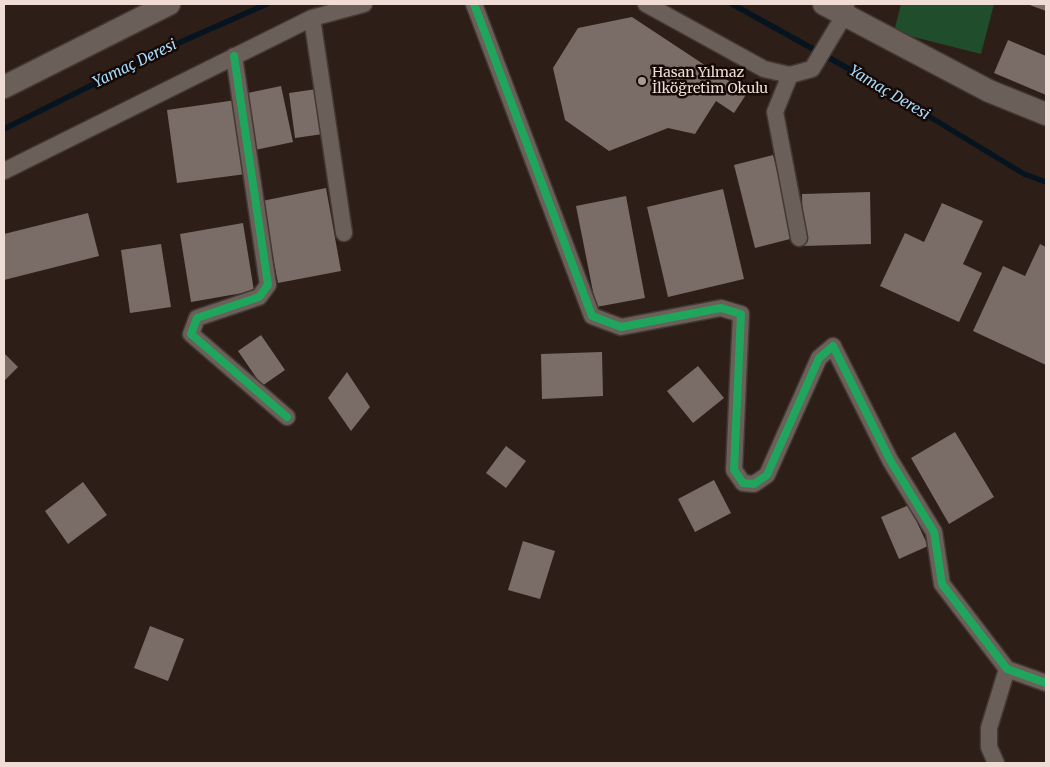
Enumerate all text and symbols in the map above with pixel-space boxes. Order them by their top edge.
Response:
water label: Yamaç Deresi [90,36,180,92]
water label: Yamaç Deresi [845,62,933,124]
place label: Hasan Yılmaz İlköğretim Okulu [652,65,768,98]
marker: Hasan Yılmaz İlköğretim Okulu [636,75,648,87]

